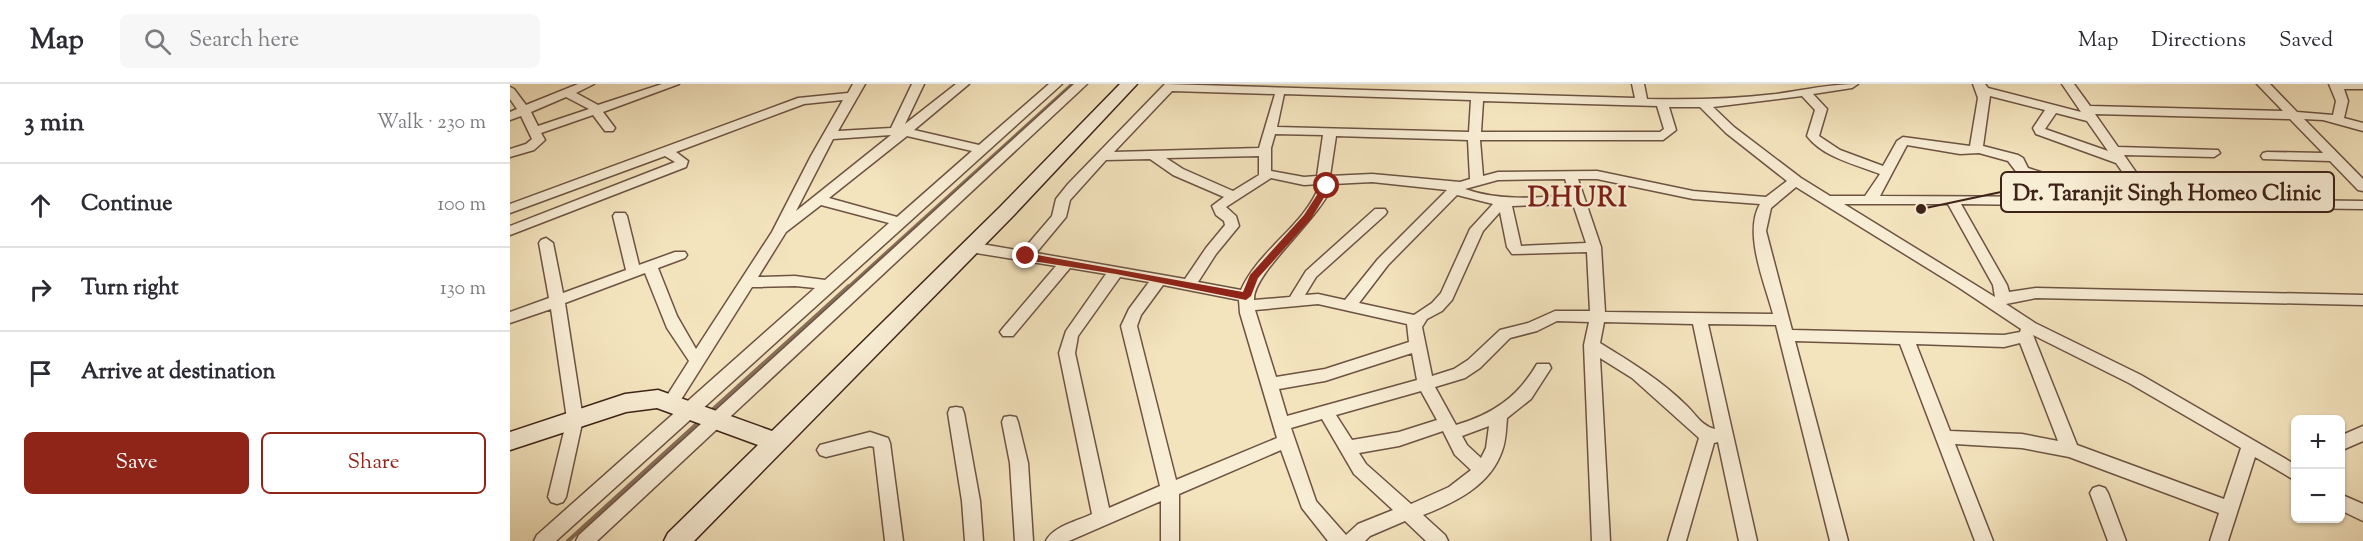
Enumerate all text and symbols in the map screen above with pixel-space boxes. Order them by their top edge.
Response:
search box [120,14,540,68]
text: Map [30,21,84,61]
icon: search [141,25,174,58]
text: Search here [189,25,299,57]
text: Map [2078,26,2118,56]
text: Directions [2151,26,2246,56]
text: Saved [2279,26,2333,56]
text: 3 min [24,105,84,142]
text: Walk · 230 m [377,109,486,138]
route start [1313,172,1339,198]
callout: Dr. Taranjit Singh Homeo Clinic [2001,172,2334,212]
text: Dr. Taranjit Singh Homeo Clinic [2013,179,2321,211]
district label: DHURI [1528,180,1628,219]
icon: ahead [24,189,57,222]
text: Continue [81,189,172,221]
text: 100 m [437,191,486,220]
route end [1012,242,1038,268]
icon: right [24,273,57,306]
text: Turn right [81,273,178,305]
text: 130 m [440,275,486,304]
icon: arrive [24,357,57,390]
text: Arrive at destination [81,357,276,389]
map controls [2291,415,2345,523]
button: + [2291,415,2345,469]
button: Save [24,432,249,494]
button: Share [261,432,486,494]
button: − [2291,469,2345,523]

